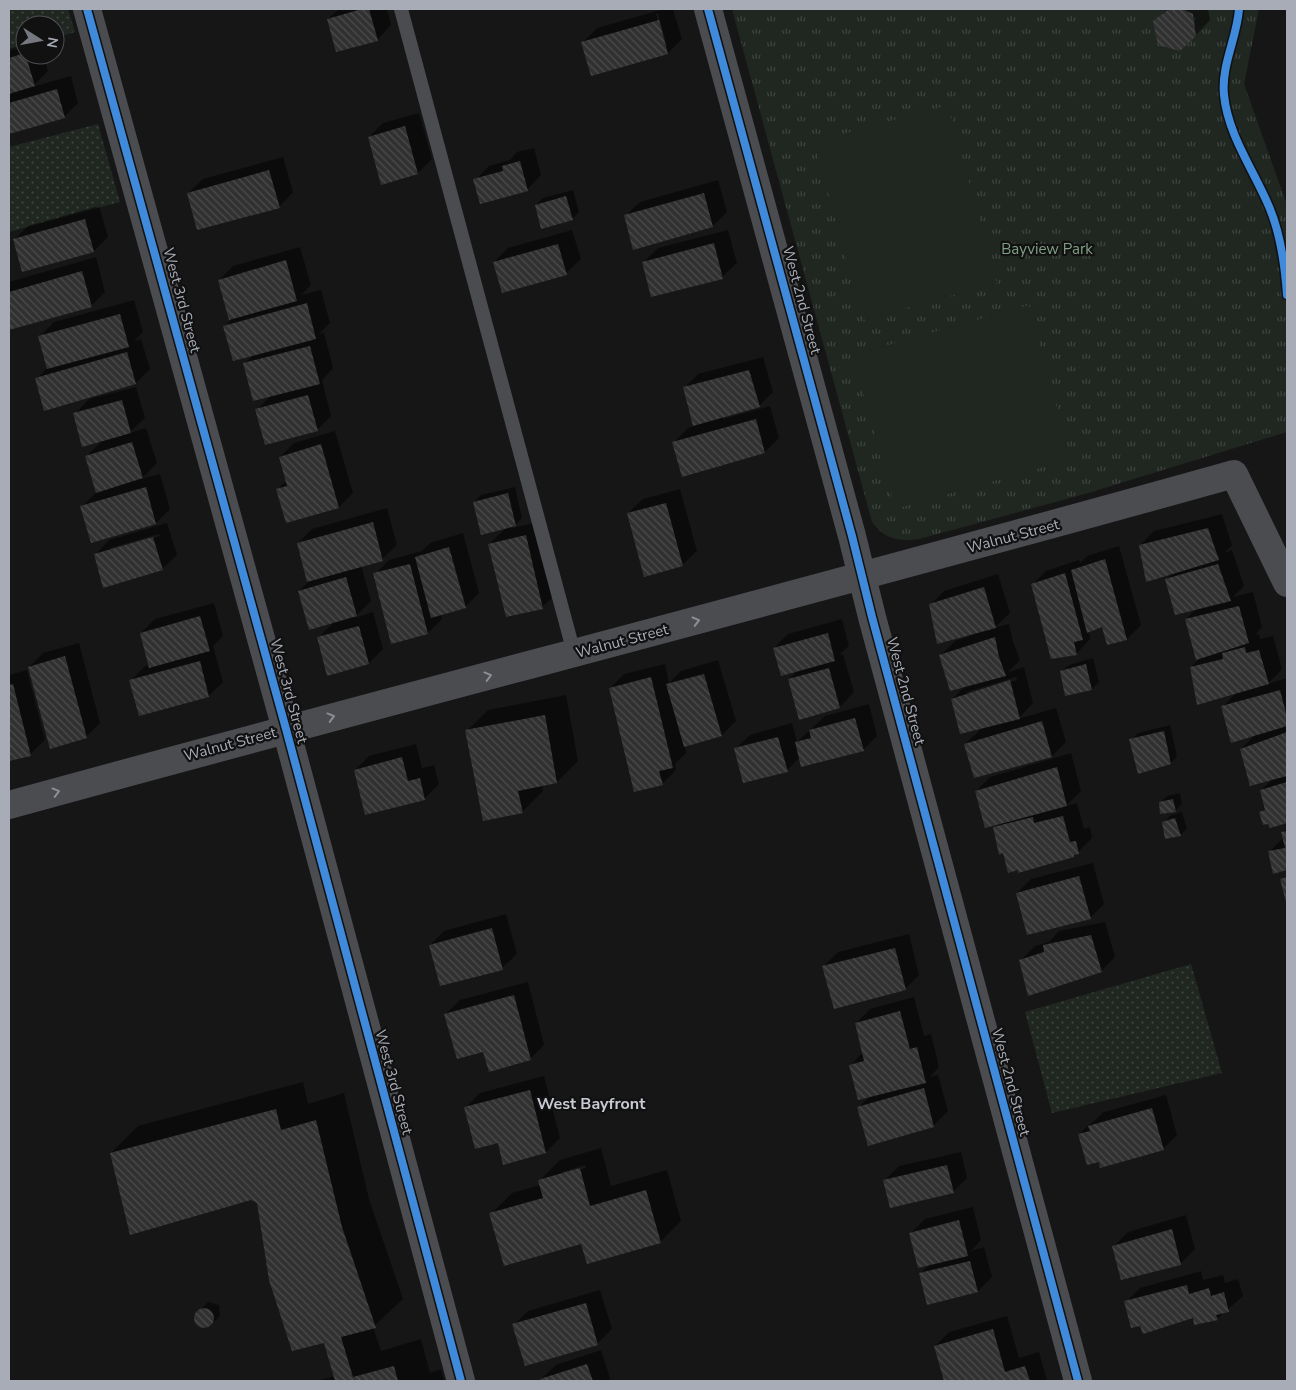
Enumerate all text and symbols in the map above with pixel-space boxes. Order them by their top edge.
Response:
north arrow [15,15,65,65]
text: N [42,35,63,49]
park label: Bayview Park [1001,239,1093,259]
street label: West 2nd Street [778,244,826,357]
street label: West 3rd Street [158,245,206,355]
street label: Walnut Street [965,514,1062,558]
one-way arrow [691,616,700,627]
street label: Walnut Street [574,619,671,663]
street label: West 2nd Street [882,635,930,748]
street label: West 3rd Street [265,636,313,746]
one-way arrow [483,671,492,682]
one-way arrow [326,712,335,723]
street label: Walnut Street [182,722,279,766]
one-way arrow [51,788,59,798]
street label: West 2nd Street [987,1026,1035,1139]
street label: West 3rd Street [370,1027,418,1137]
district label: West Bayfront [537,1093,646,1115]

